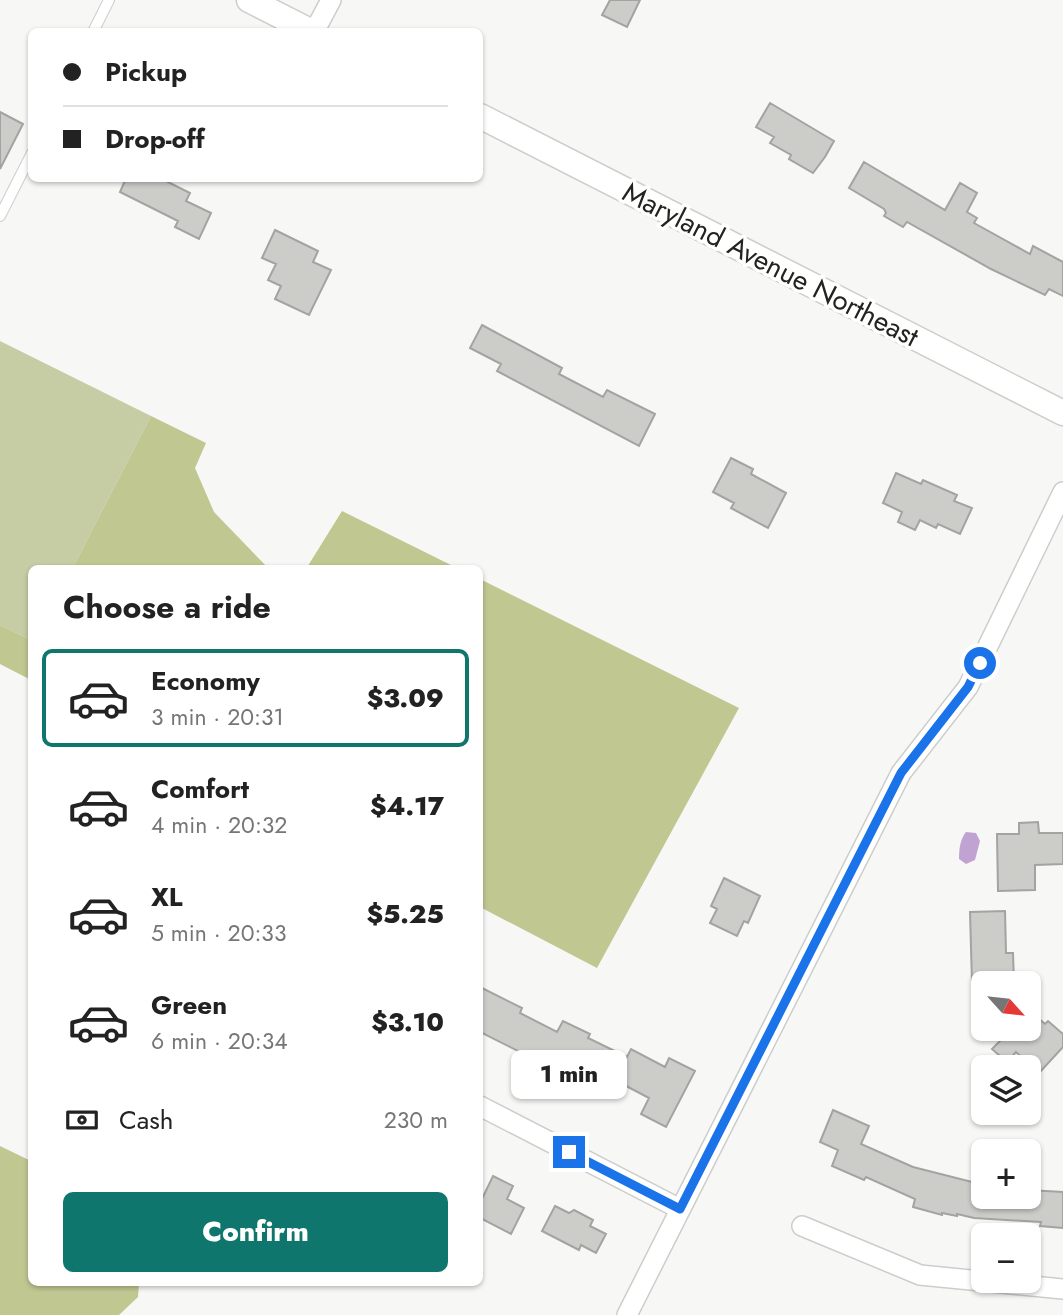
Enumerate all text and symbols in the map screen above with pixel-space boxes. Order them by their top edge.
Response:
text: Pickup [105,53,187,91]
text: Drop-off [105,120,205,158]
street label: Maryland Avenue Northeast [616,172,926,357]
text: Choose a ride [63,584,271,630]
route start [964,647,996,679]
text: Economy [151,662,260,700]
icon: car [67,667,130,730]
text: $3.09 [367,679,444,717]
text: 3 min · 20:31 [151,700,284,734]
text: Comfort [151,770,249,808]
icon: car [67,775,130,838]
text: $4.17 [370,787,444,825]
text: 4 min · 20:32 [151,808,287,842]
text: XL [151,878,183,916]
icon: car [67,883,130,946]
text: $5.25 [366,895,444,933]
text: 5 min · 20:33 [151,916,286,950]
north arrow [971,971,1041,1041]
map controls [971,971,1041,1293]
text: Green [151,986,227,1024]
icon: car [67,991,130,1054]
text: $3.10 [371,1003,444,1041]
text: 6 min · 20:34 [151,1024,288,1058]
callout: 1 min [511,1050,627,1100]
button: layers [971,1055,1041,1125]
text: 1 min [540,1057,598,1091]
icon: cash [63,1101,101,1139]
text: Cash [119,1101,173,1139]
text: 230 m [384,1103,448,1137]
route end [553,1136,585,1168]
button: + [971,1139,1041,1209]
button: Confirm [63,1192,448,1272]
button: − [971,1223,1041,1293]

